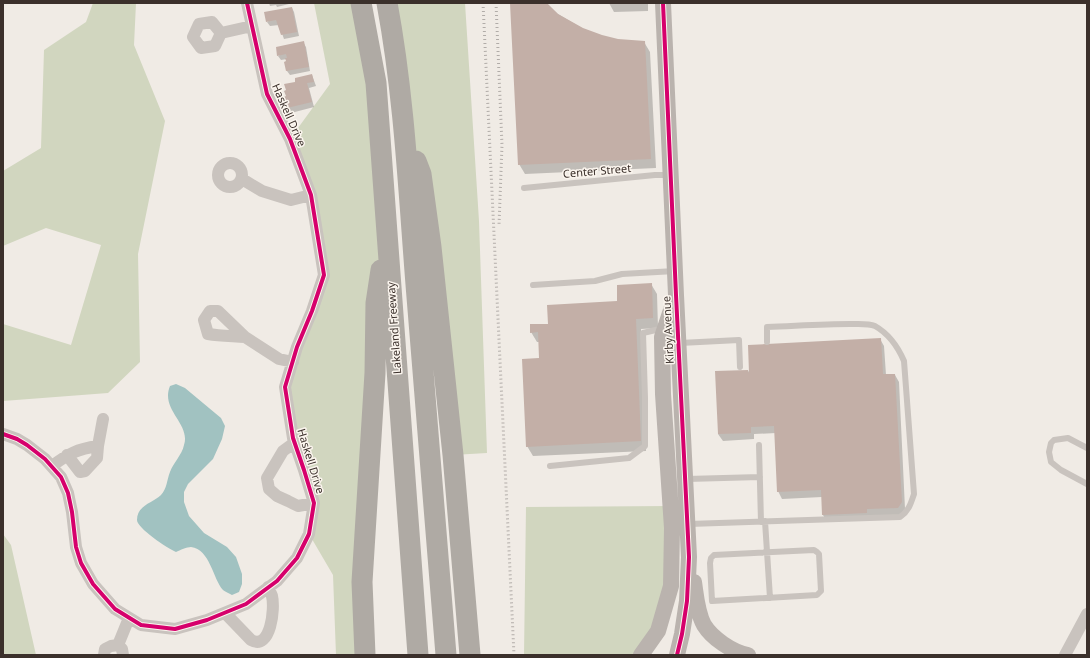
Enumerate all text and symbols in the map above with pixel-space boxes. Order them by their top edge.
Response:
street label: Haskell Drive [269,81,310,149]
street label: Center Street [562,160,632,181]
street label: Lakeland Freeway [383,281,404,374]
street label: Kirby Avenue [658,296,677,364]
street label: Haskell Drive [294,426,329,495]

